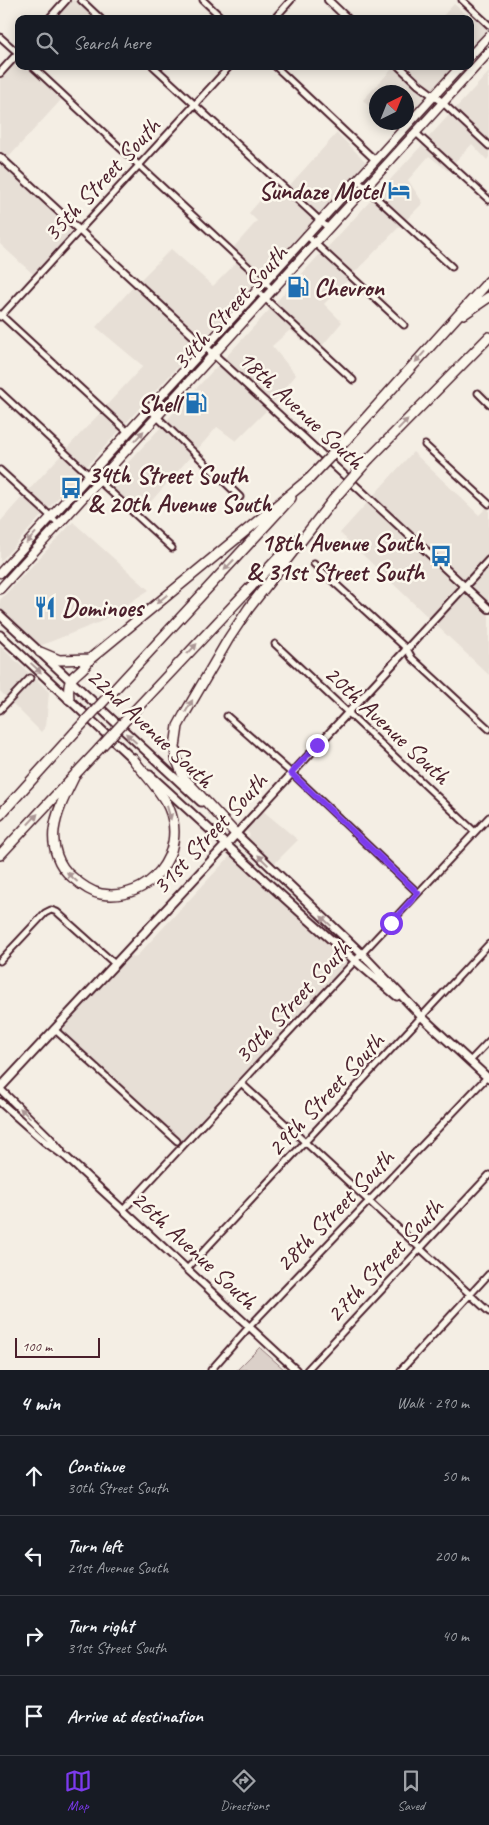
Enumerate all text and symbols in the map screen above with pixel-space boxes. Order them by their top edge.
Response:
search box [15,15,474,70]
icon: search [33,29,61,57]
text: Search here [73,31,150,55]
north arrow [369,85,414,130]
street label: 35th Street South [36,110,168,248]
place label: Sundaze Motel [258,175,387,207]
hotel icon: Sundaze Motel [386,177,412,203]
street label: 34th Street South [165,237,296,377]
place label: Chevron [314,272,385,304]
fuel station icon: Chevron [285,274,311,300]
street label: 18th Avenue South [231,343,372,478]
one-way arrow [414,351,426,363]
place label: Shell [138,388,185,420]
fuel station icon: Shell [183,390,209,416]
one-way arrow [397,418,409,430]
one-way arrow [133,431,145,443]
place label: 34th Street South & 20th Avenue South [88,459,273,520]
bus stop icon: 34th Street South & 20th Avenue South [58,475,84,501]
place label: 18th Avenue South & 31st Street South [247,527,425,588]
one-way arrow [25,532,37,544]
bus stop icon: 18th Avenue South & 31st Street South [428,543,454,569]
one-way arrow [223,559,235,571]
place label: Dominoes [62,592,145,624]
one-way arrow [156,593,168,605]
restaurant icon: Dominoes [32,594,58,620]
one-way arrow [187,643,198,656]
street label: 20th Avenue South [317,658,458,793]
street label: 22nd Avenue South [80,660,222,796]
one-way arrow [29,662,41,674]
one-way arrow [184,699,193,712]
one-way arrow [126,732,138,744]
route end [306,734,329,757]
street label: 31st Street South [145,765,275,901]
one-way arrow [166,806,174,821]
one-way arrow [27,813,39,825]
one-way arrow [258,855,270,867]
one-way arrow [66,871,78,883]
route start [380,912,403,935]
one-way arrow [321,915,333,927]
street label: 30th Street South [227,932,359,1070]
street label: 29th Street South [260,1025,392,1163]
one-way arrow [19,1107,31,1119]
street label: 28th Street South [268,1142,402,1279]
street label: 26th Avenue South [124,1183,265,1318]
street label: 27th Street South [319,1191,451,1329]
scale bar [15,1335,100,1358]
text: 100 m [22,1338,52,1355]
text: 4 min [20,1390,60,1416]
text: Walk · 290 m [397,1393,469,1413]
text: Continue [67,1454,124,1478]
icon: ahead [20,1462,48,1490]
text: 50 m [442,1466,469,1486]
text: 30th Street South [67,1478,168,1498]
text: Turn left [67,1534,122,1558]
icon: left [20,1542,48,1570]
text: 200 m [435,1546,469,1566]
text: 21st Avenue South [67,1558,169,1578]
text: Turn right [67,1614,134,1638]
icon: right [20,1622,48,1650]
text: 40 m [442,1626,469,1646]
text: 31st Street South [67,1638,167,1658]
icon: arrive [20,1702,48,1730]
text: Arrive at destination [67,1704,203,1728]
tab: Map [64,1767,92,1814]
tab: Directions [220,1767,269,1814]
tab: Saved [397,1767,425,1814]

